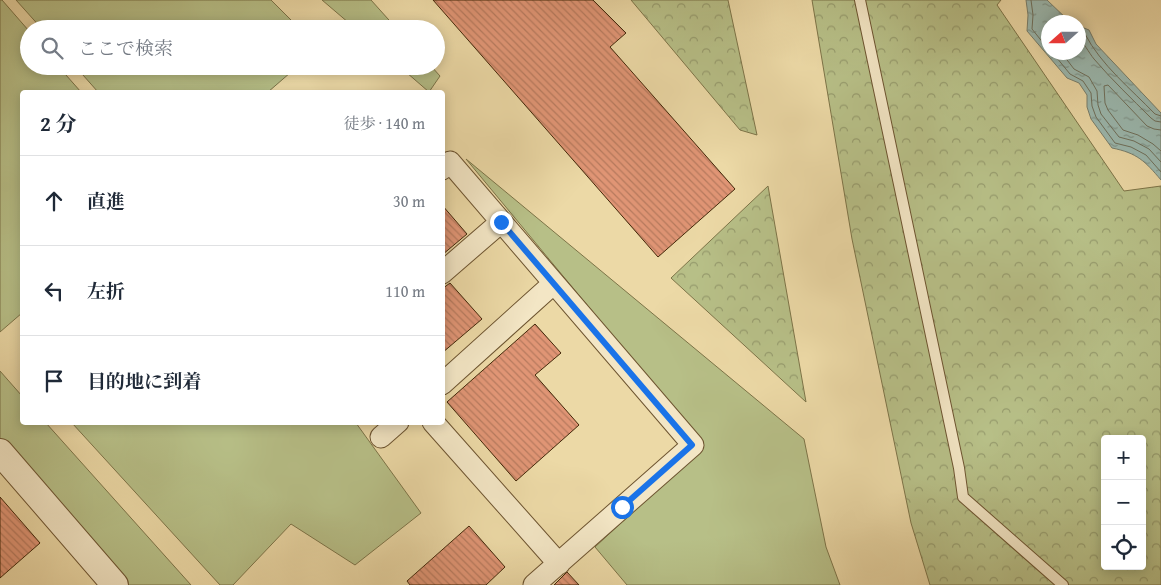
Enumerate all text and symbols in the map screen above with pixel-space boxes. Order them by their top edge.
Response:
north arrow [1041,15,1086,60]
search box [20,20,445,75]
icon: search [38,34,66,62]
text: ここで検索 [78,34,173,62]
text: 2 分 [40,108,77,139]
text: 徒歩 · 140 m [344,111,425,135]
icon: ahead [40,187,68,215]
text: 直進 [87,187,125,215]
text: 30 m [393,189,425,213]
route end [490,211,513,234]
icon: left [40,277,68,305]
text: 左折 [87,277,125,305]
text: 110 m [385,279,425,303]
icon: arrive [40,367,68,395]
text: 目的地に到着 [87,367,201,395]
map controls [1101,435,1146,570]
button: + [1101,435,1146,480]
button: − [1101,480,1146,525]
route start [611,496,634,519]
button: locate [1101,525,1146,570]

